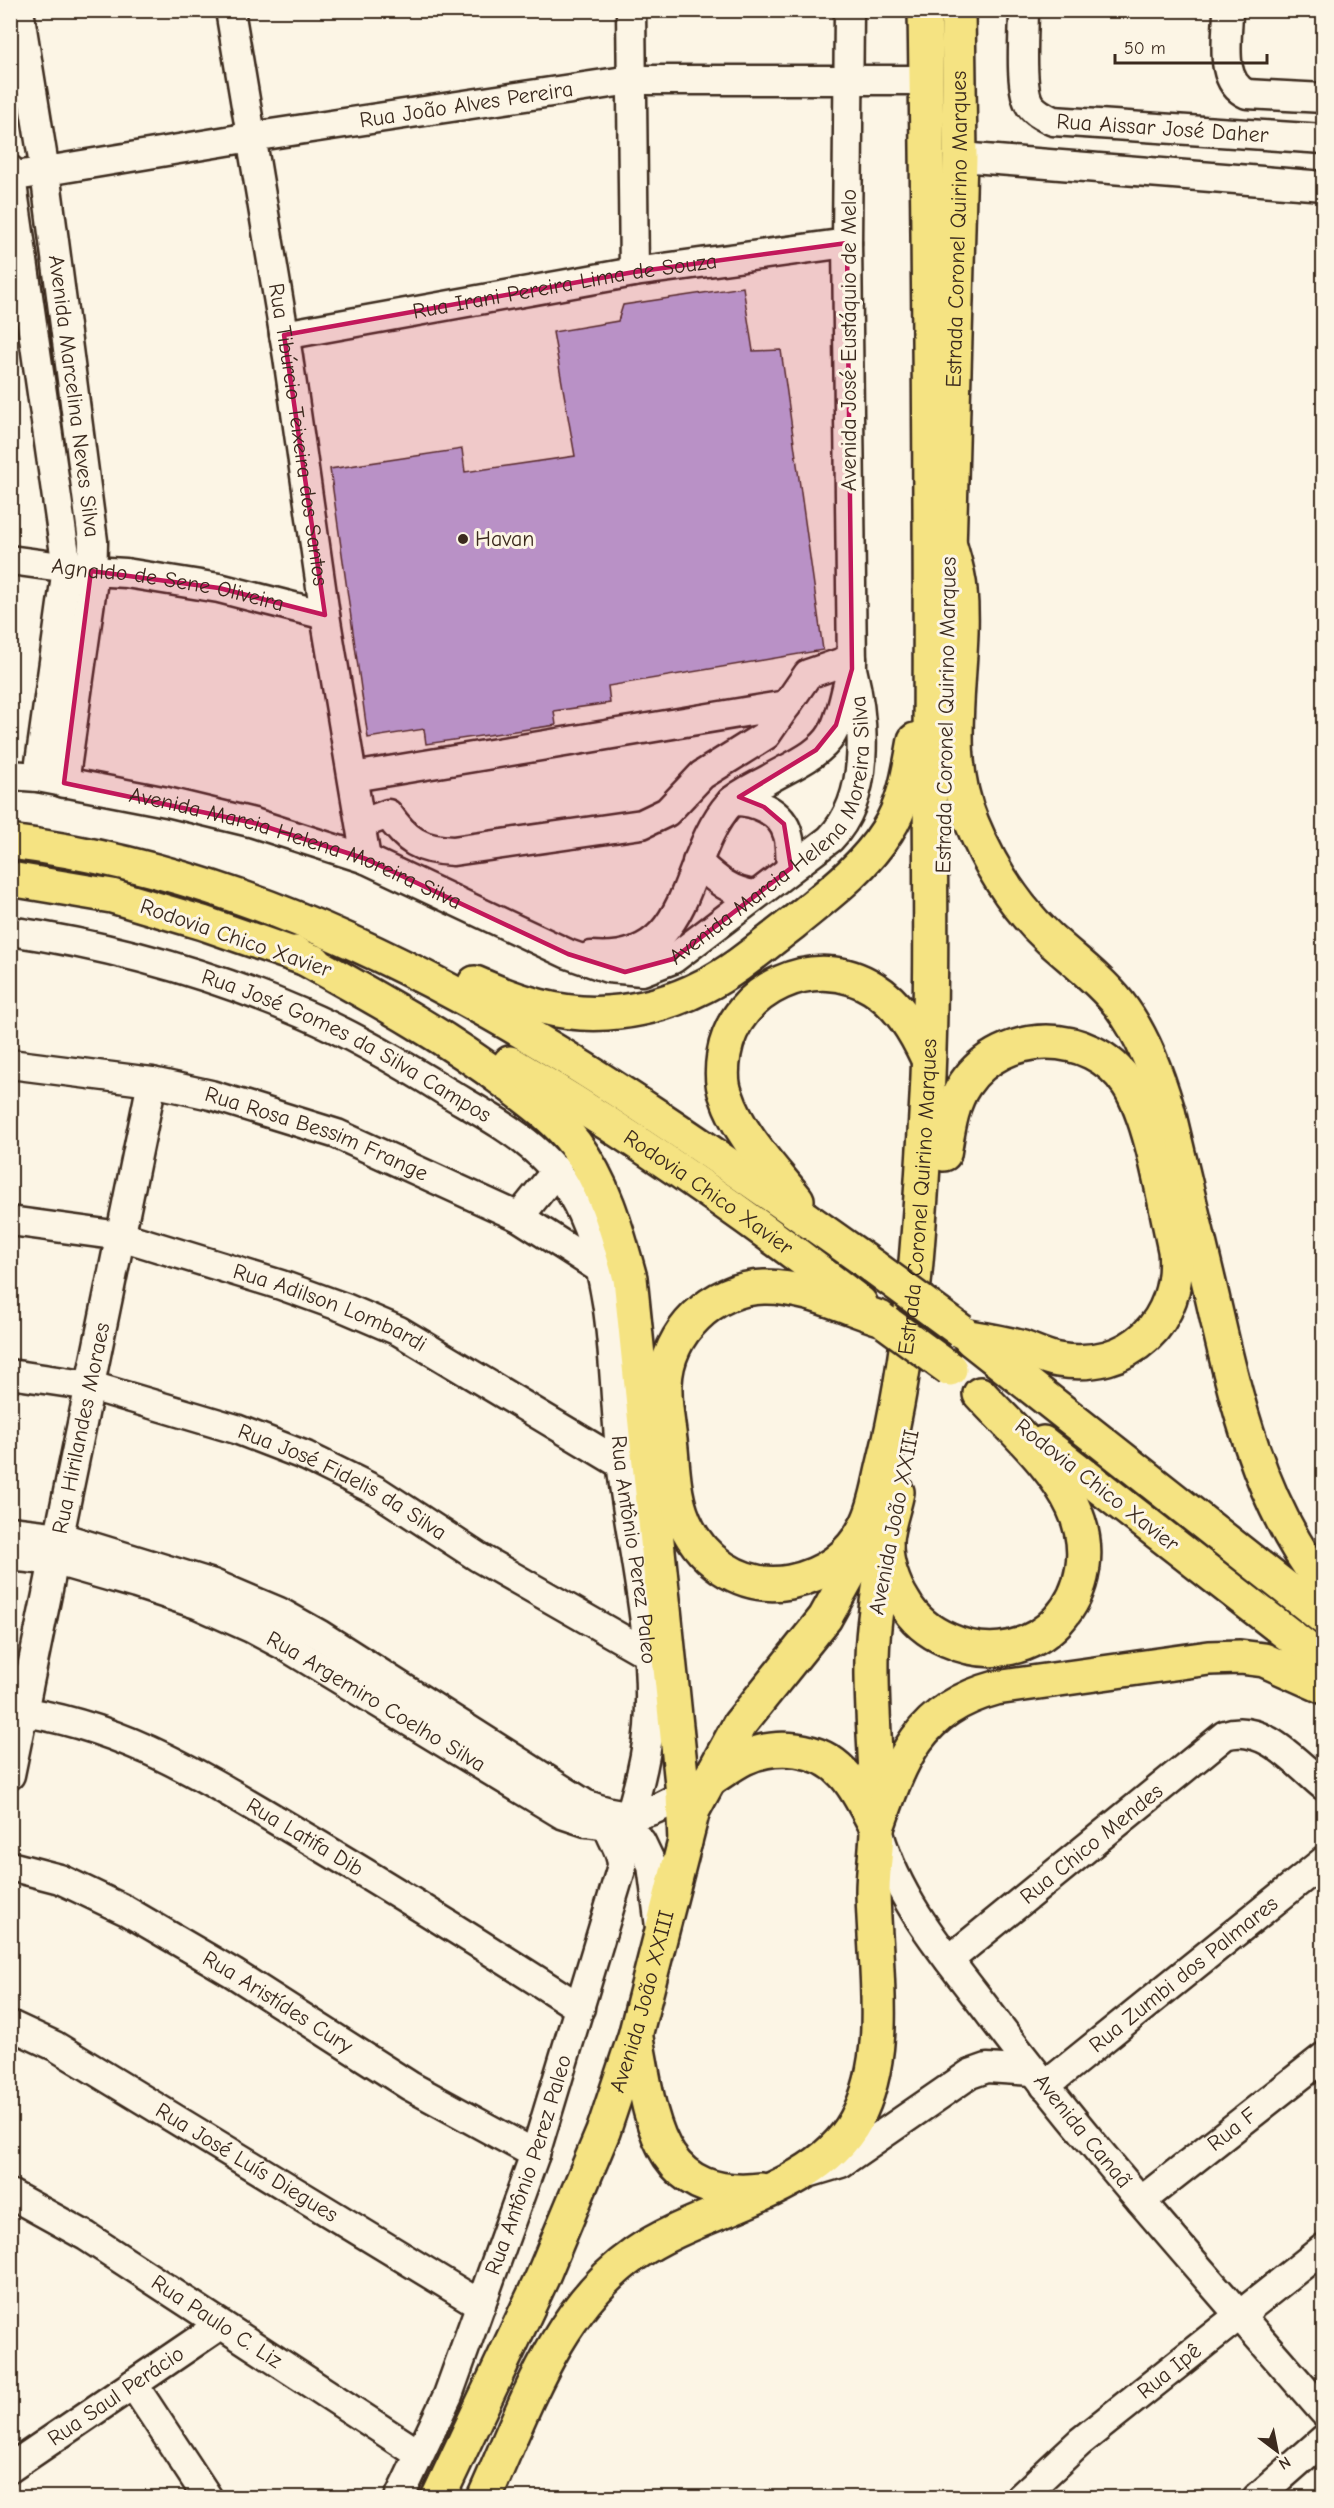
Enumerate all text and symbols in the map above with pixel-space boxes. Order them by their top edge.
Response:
scale bar [1115,27,1266,65]
text: 50 m [1124,38,1166,59]
street label: Estrada Coronel Quirino Marques [941,70,973,388]
street label: Rua João Alves Pereira [358,76,575,134]
street label: Rua Aissar José Daher [1056,108,1269,148]
street label: Avenida José Eustáquio de Melo [836,189,862,491]
street label: Rua Irani Pereira Lima de Souza [411,248,718,325]
street label: Avenida Marcelina Neves Silva [43,253,105,539]
street label: Rua Tibúrcio Teixeira dos Santos [263,281,334,588]
place label: Havan [475,526,535,552]
marker: Havan [456,532,470,546]
street label: Agnaldo de Sene Oliveira [50,553,287,617]
street label: Estrada Coronel Quirino Marques [930,556,962,874]
street label: Avenida Marcia Helena Moreira Silva [664,694,875,970]
street label: Avenida Marcia Helena Moreira Silva [127,782,466,915]
street label: Rodovia Chico Xavier [137,893,335,983]
street label: Rua José Gomes da Silva Campos [198,963,496,1128]
street label: Estrada Coronel Quirino Marques [892,1038,942,1356]
street label: Rua Rosa Bessim Frange [202,1081,432,1187]
street label: Rodovia Chico Xavier [619,1124,798,1261]
street label: Rua Adilson Lombardi [230,1258,431,1358]
street label: Rua Hirilandes Moraes [47,1320,115,1536]
street label: Rodovia Chico Xavier [1010,1413,1184,1557]
street label: Rua José Fidelis da Silva [234,1418,451,1546]
street label: Avenida João XXIII [863,1427,925,1617]
street label: Rua Antônio Perez Paleo [606,1434,662,1665]
street label: Rua Argemiro Coelho Silva [262,1626,490,1778]
street label: Rua Chico Mendes [1015,1778,1168,1910]
street label: Rua Latifa Dib [242,1792,368,1882]
street label: Rua Zumbi dos Palmares [1084,1890,1283,2058]
street label: Avenida João XXIII [604,1907,680,2096]
street label: Rua Aristídes Cury [198,1945,358,2059]
street label: Rua Antônio Perez Paleo [479,2052,577,2278]
street label: Avenida Canaã [1028,2069,1137,2193]
street label: Rua José Luís Diegues [151,2097,343,2228]
street label: Rua F [1202,2102,1262,2157]
street label: Rua Paulo C. Liz [146,2269,287,2374]
street label: Rua Ipê [1132,2338,1206,2404]
street label: Rua Saul Perácio [43,2340,189,2451]
north arrow [1247,2421,1307,2481]
text: N [1275,2452,1294,2473]

